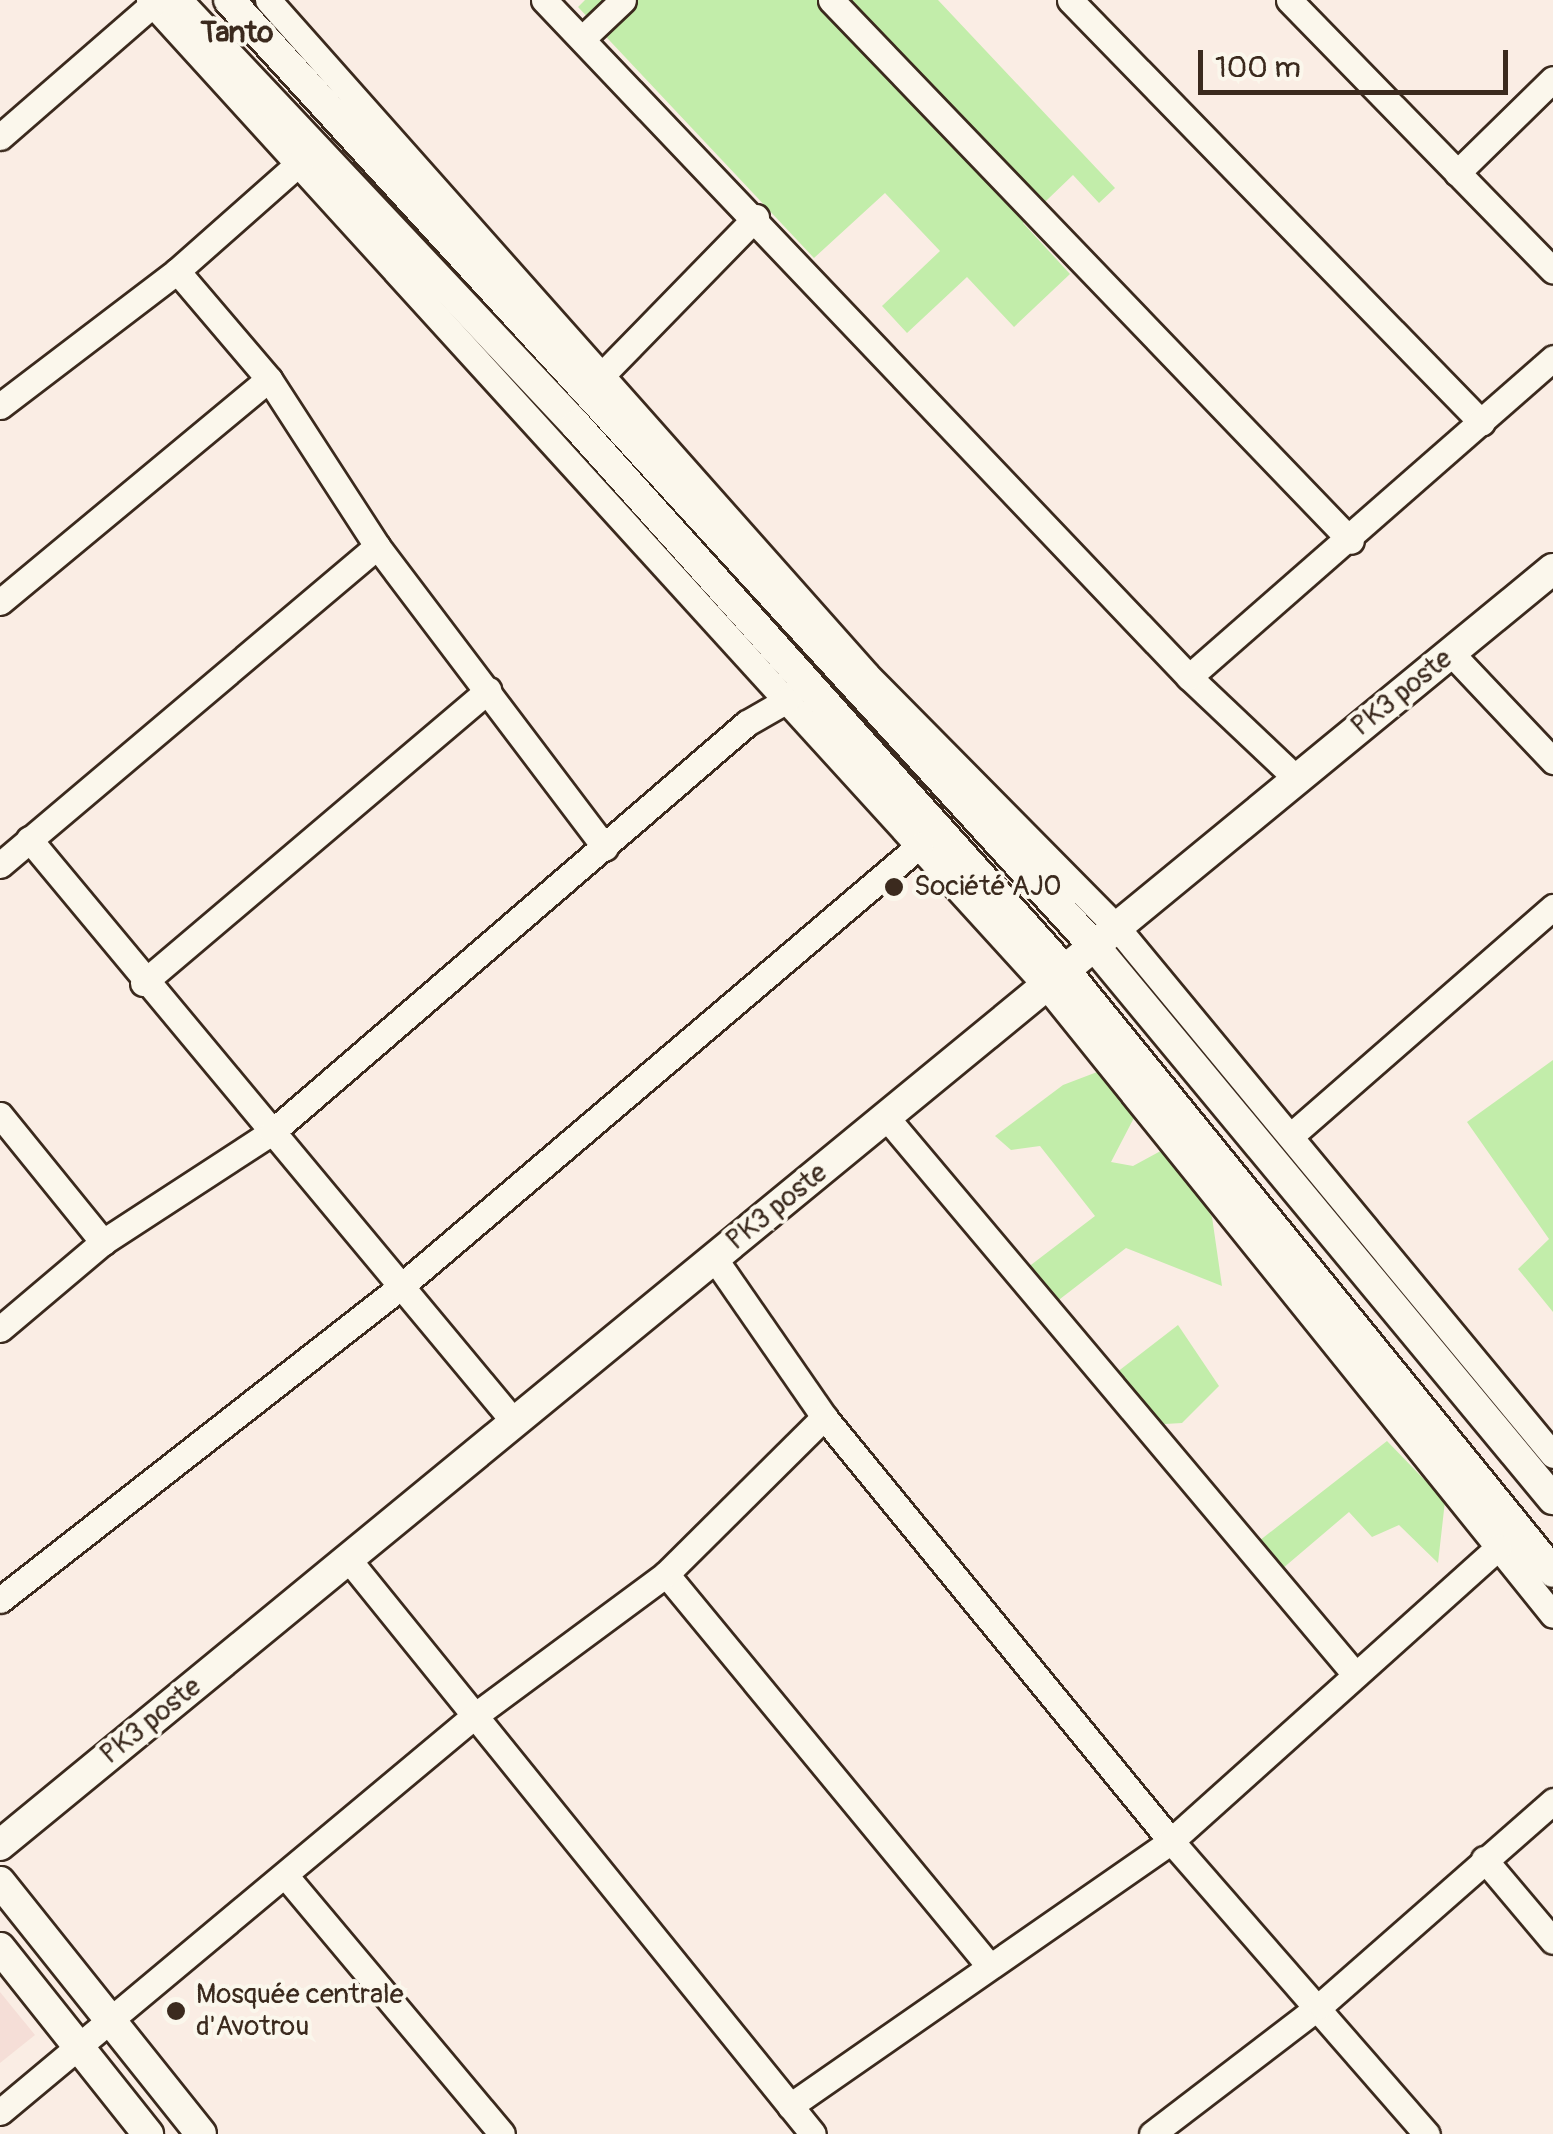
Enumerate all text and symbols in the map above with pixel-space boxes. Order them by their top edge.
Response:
district label: Tanto [201,15,273,51]
scale bar [1203,30,1513,92]
text: 100 m [1215,49,1301,86]
street label: PK3 poste [1345,642,1459,744]
place label: Société AJO [914,870,1061,904]
marker: Société AJO [883,876,905,898]
street label: PK3 poste [720,1156,834,1258]
street label: PK3 poste [94,1670,208,1772]
place label: Mosquée centrale d'Avotrou [196,1978,403,2044]
marker: Mosquée centrale d'Avotrou [165,2000,187,2022]

